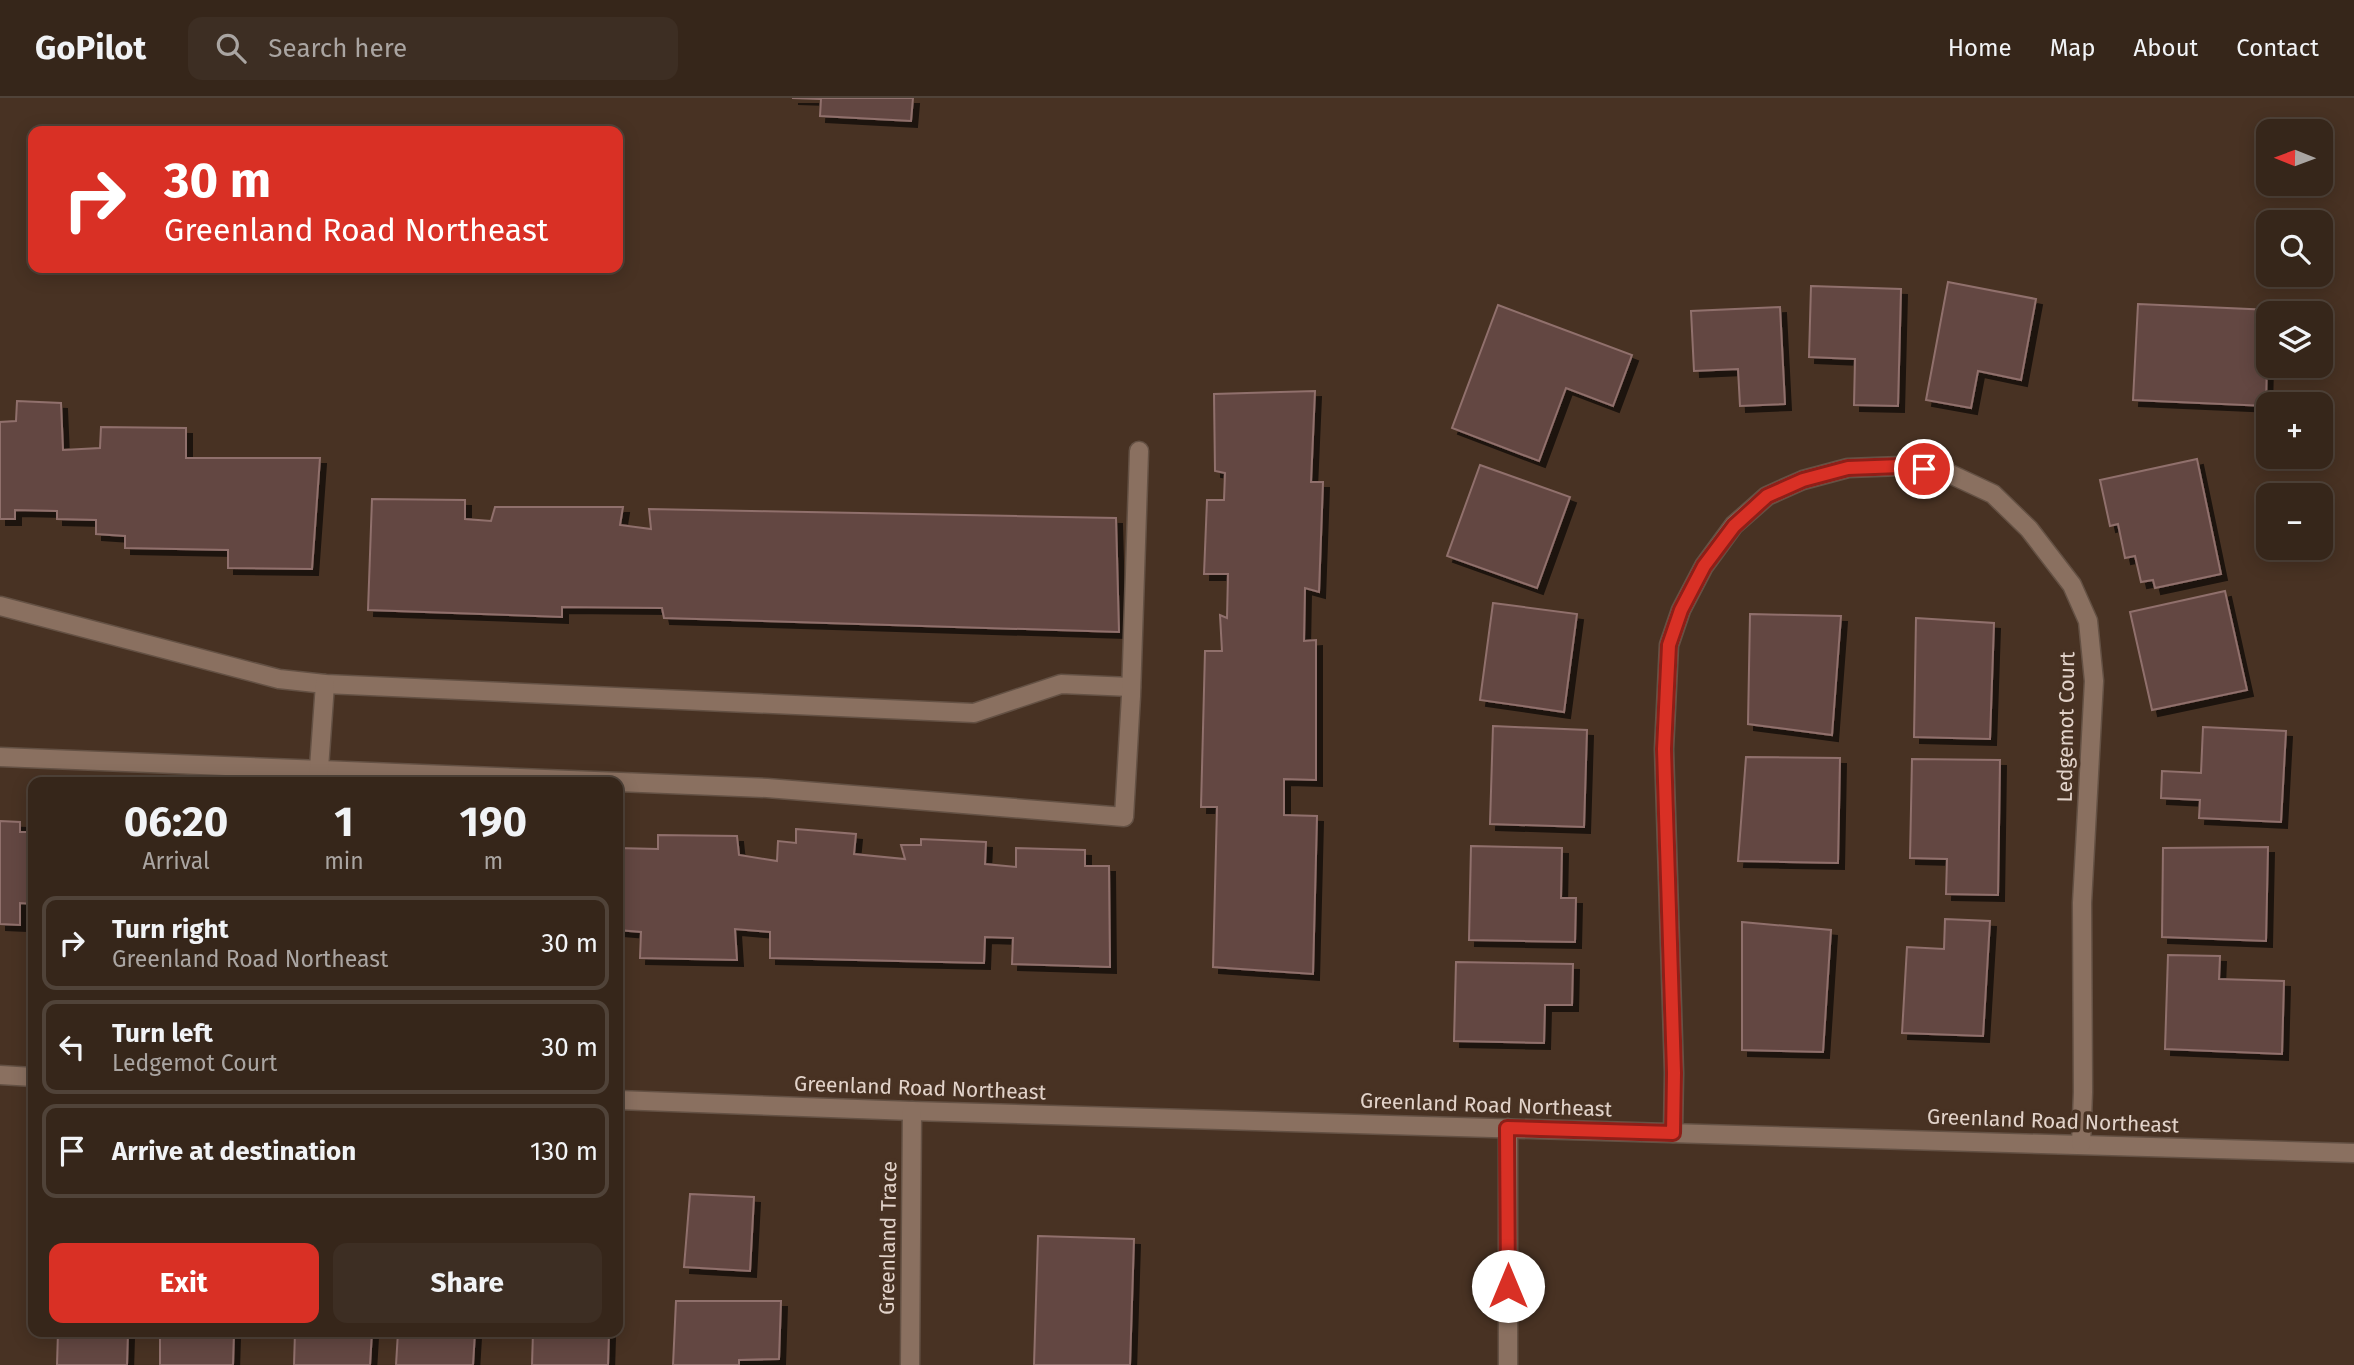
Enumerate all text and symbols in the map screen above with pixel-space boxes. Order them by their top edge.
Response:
search box [188,17,678,80]
text: GoPilot [35,28,146,68]
icon: search [212,29,250,67]
text: Search here [268,33,407,64]
text: Home [1948,34,2012,62]
text: Map [2050,34,2096,62]
text: About [2134,34,2198,62]
text: Contact [2236,34,2319,62]
north arrow [2256,119,2333,196]
map controls [2256,119,2333,560]
text: 30 m [164,151,271,210]
icon: right [49,154,140,245]
button: search [2256,210,2333,287]
text: Greenland Road Northeast [164,211,548,249]
button: layers [2256,301,2333,378]
button: + [2256,392,2333,469]
pin [1894,439,1954,499]
icon: arrive [1905,450,1943,488]
button: − [2256,483,2333,560]
street label: Ledgemot Court [2052,651,2080,803]
text: 06:20 [124,797,228,847]
text: 1 [334,797,354,847]
text: 190 [460,797,527,847]
text: Arrival [142,847,210,875]
text: min [324,847,364,875]
text: m [484,847,503,875]
text: Turn right [112,914,229,945]
icon: right [53,924,91,962]
text: 30 m [541,928,598,959]
text: Greenland Road Northeast [112,945,388,973]
text: Turn left [112,1018,213,1049]
icon: left [53,1028,91,1066]
text: 30 m [541,1032,598,1063]
text: Ledgemot Court [112,1049,277,1077]
street label: Greenland Road Northeast [793,1071,1047,1105]
street label: Greenland Road Northeast [1359,1088,1613,1122]
street label: Greenland Road Northeast [1926,1104,2180,1138]
icon: arrive [53,1132,91,1170]
text: Arrive at destination [112,1136,356,1167]
text: 130 m [530,1136,598,1167]
street label: Greenland Trace [874,1161,902,1315]
button: Exit [49,1243,319,1323]
button: Share [333,1243,602,1323]
position arrow [1471,1249,1545,1323]

